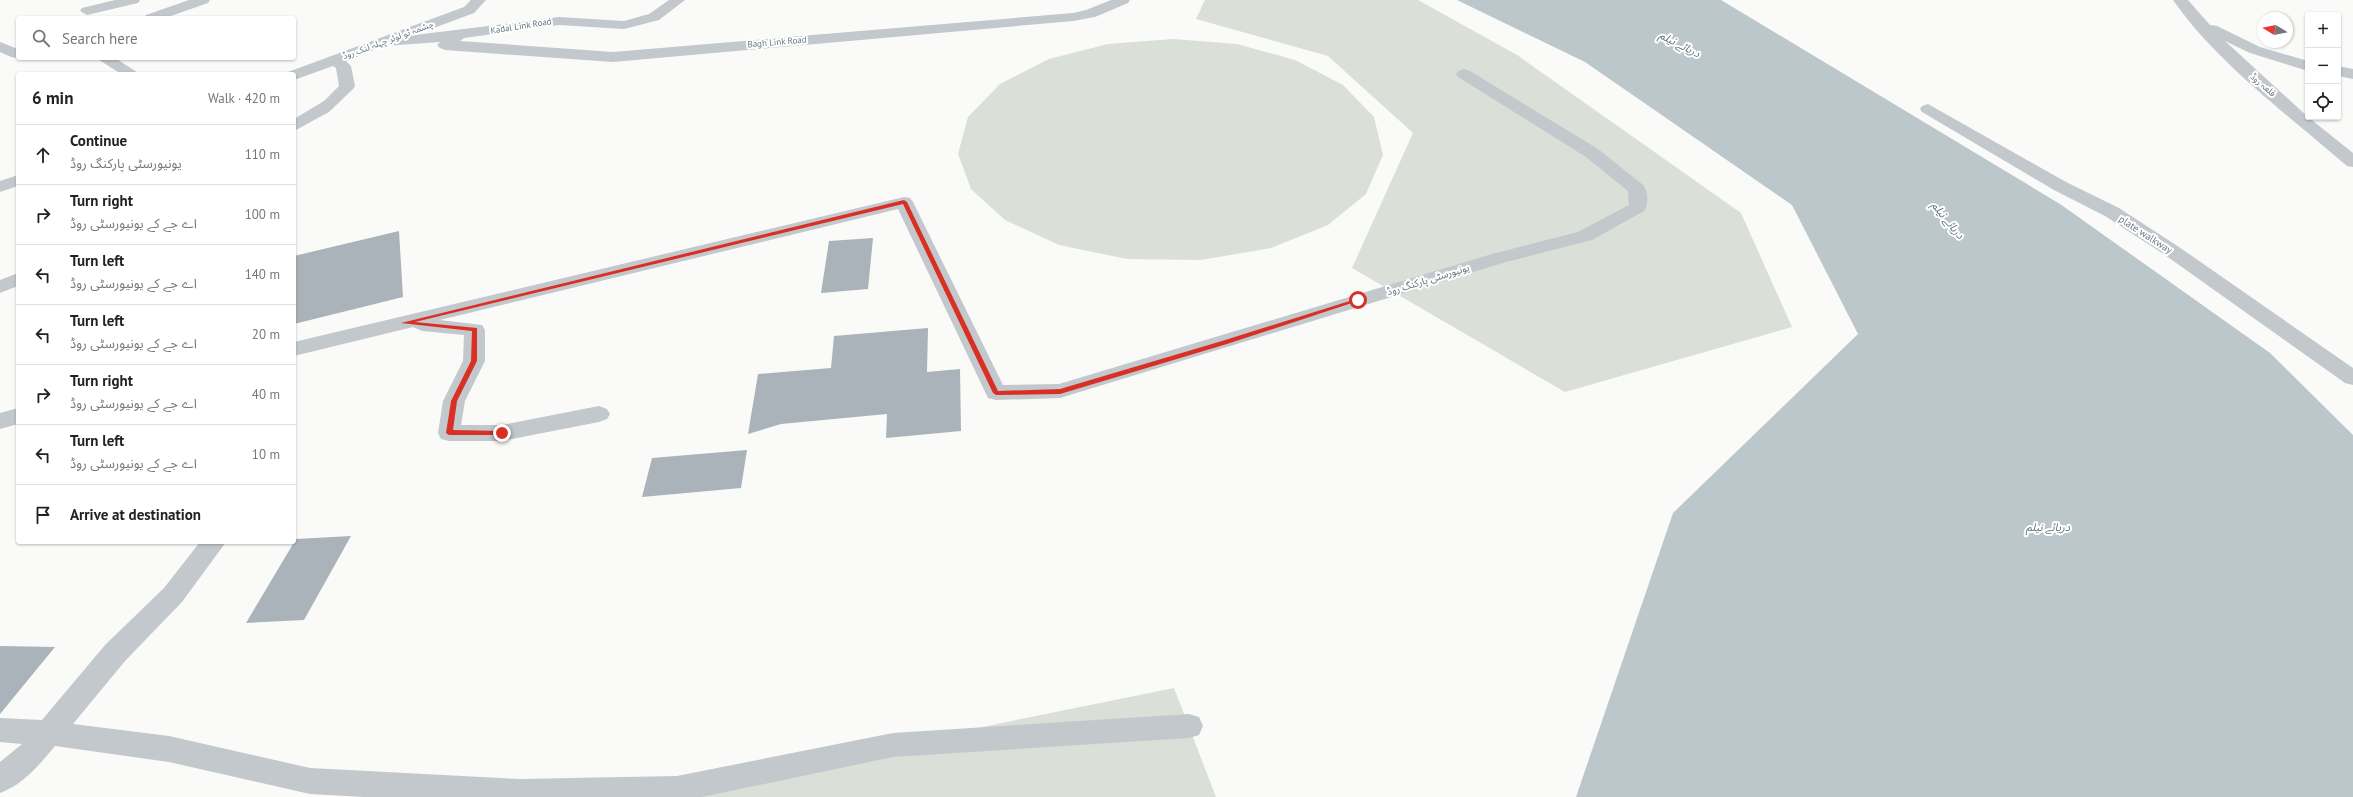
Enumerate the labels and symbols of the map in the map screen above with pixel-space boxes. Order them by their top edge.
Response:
north arrow [2257,12,2293,48]
street label: Kadal Link Road [490,15,552,36]
street label: چشمہ ٹو لوئر چہلہ لنک روڈ [341,18,435,62]
water label: دریائے نیلم [1655,27,1703,62]
street label: Bagh Link Road [747,33,807,50]
street label: قلعہ روڈ [2248,71,2278,99]
water label: دریائے نیلم [1927,198,1968,243]
street label: plate walkway [2116,212,2175,257]
street label: یونیورسٹی پارکنگ روڈ [1385,261,1471,298]
route start [1349,291,1367,309]
route end [493,424,511,442]
water label: دریائے نیلم [2025,520,2071,536]

